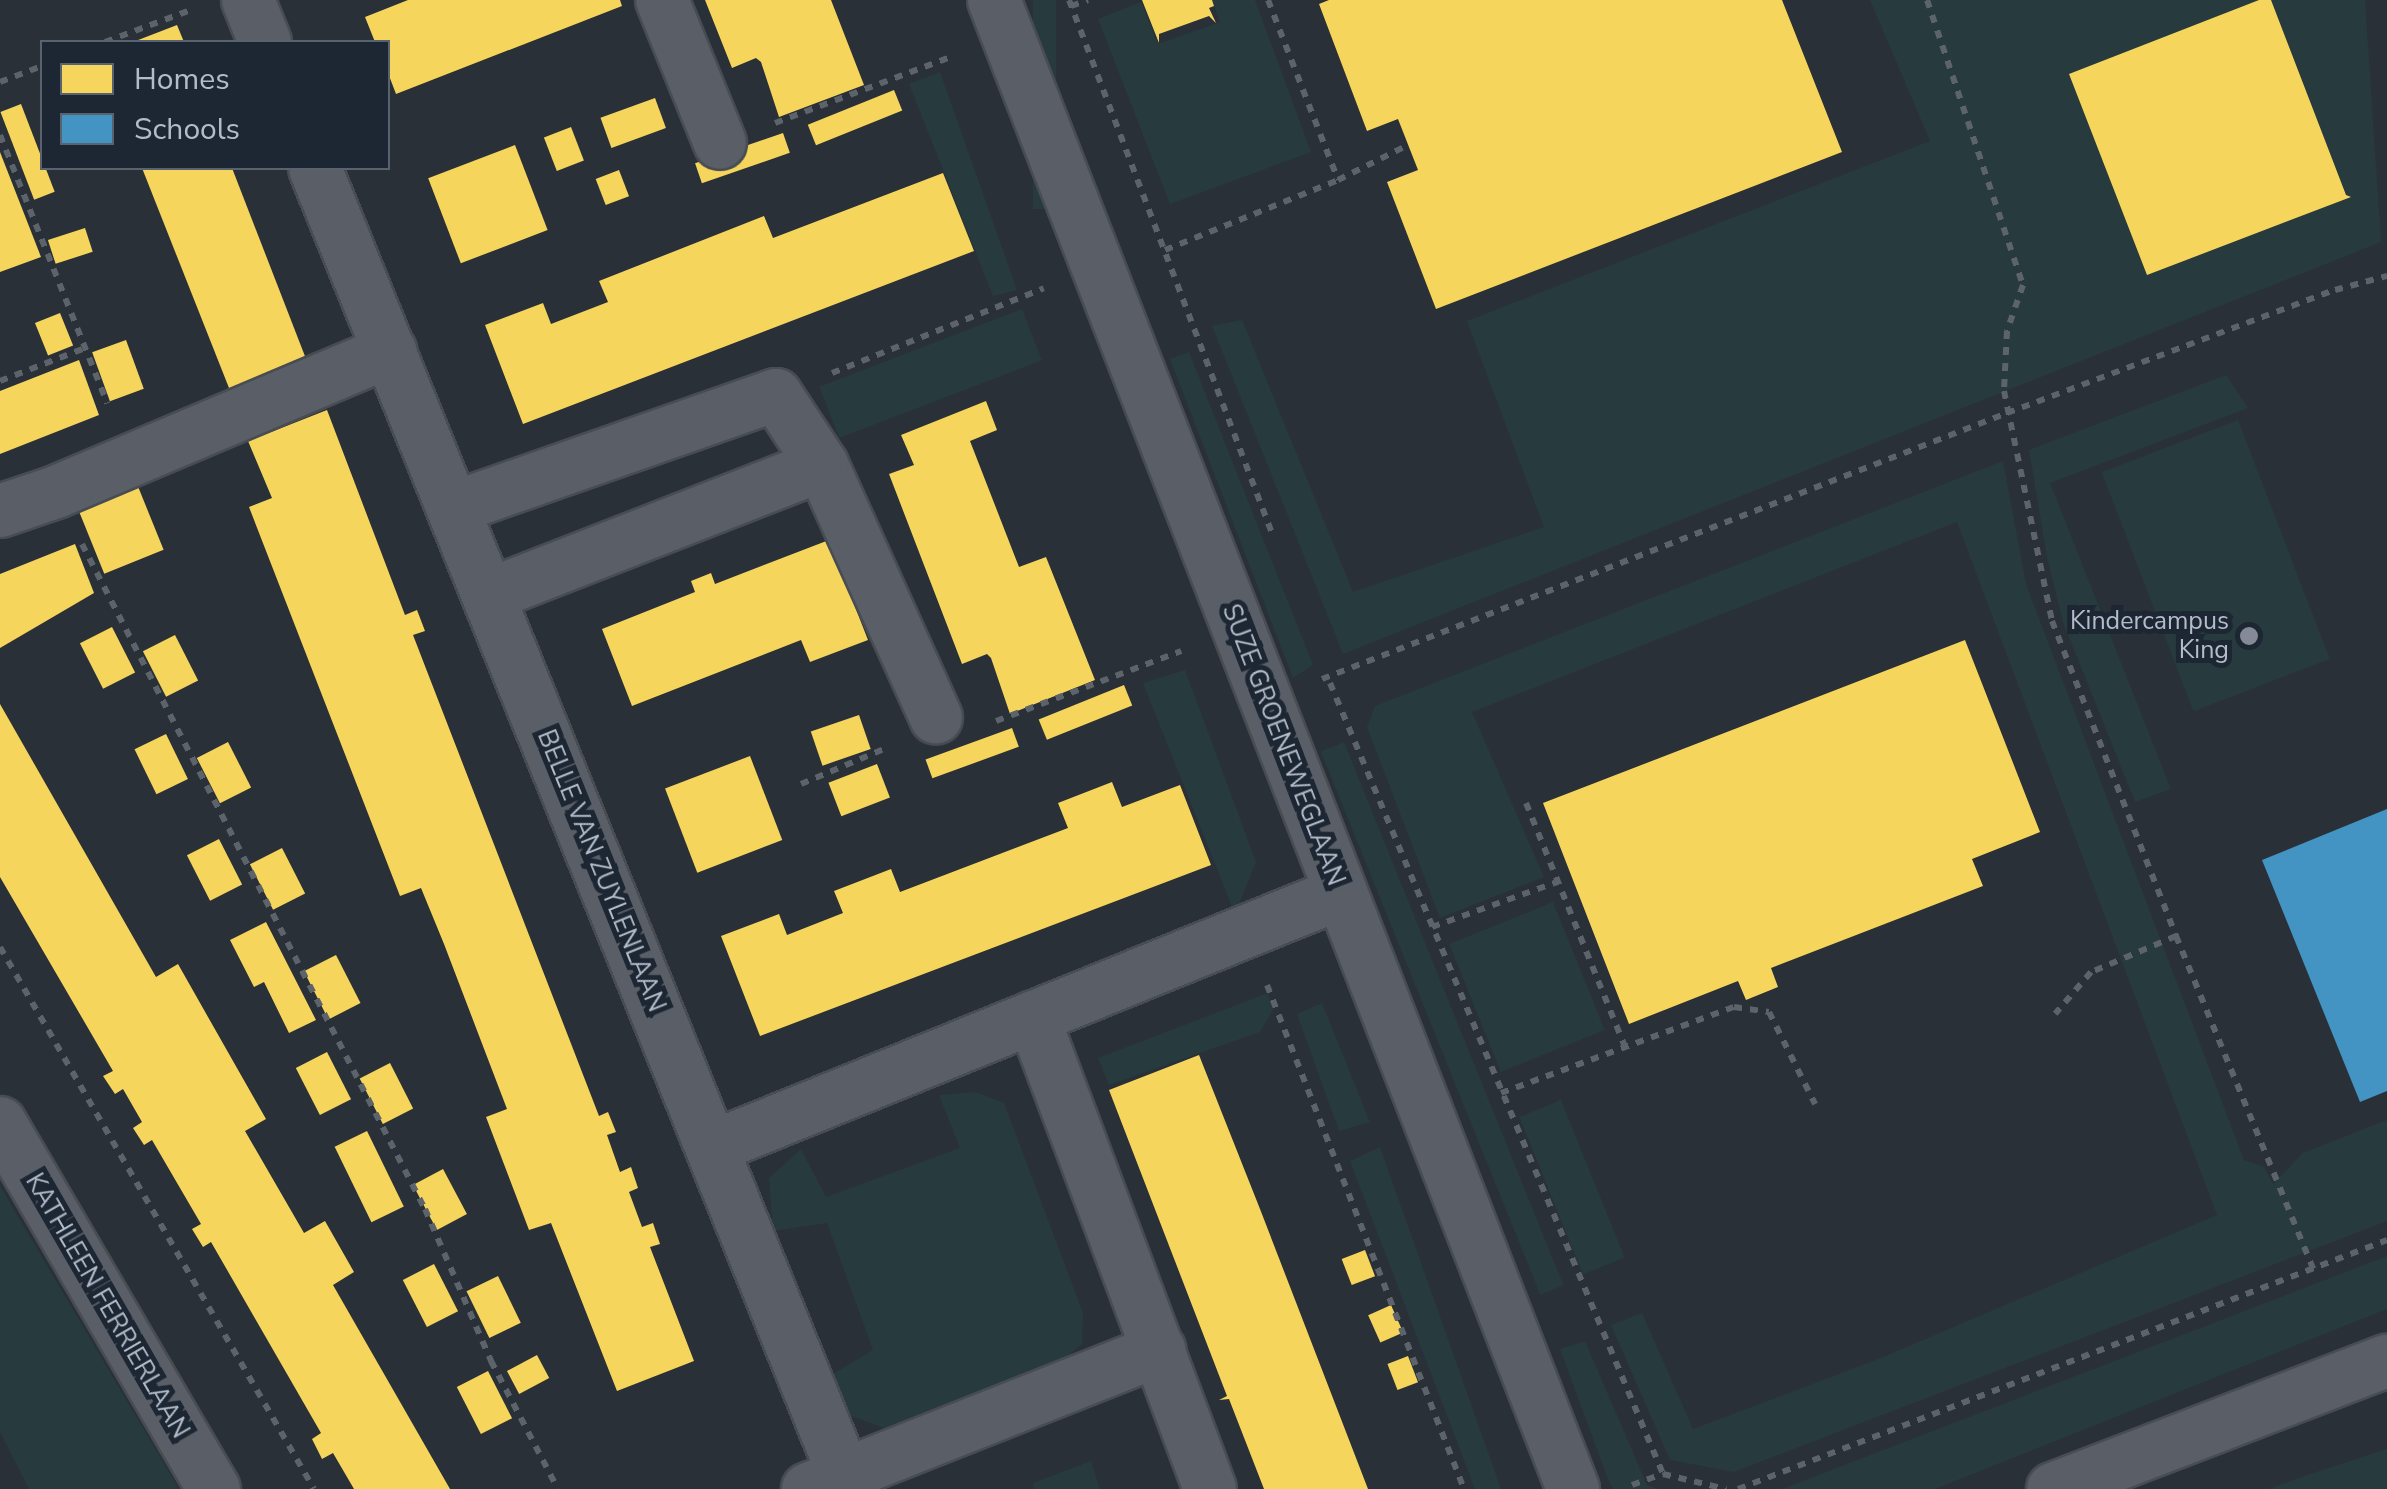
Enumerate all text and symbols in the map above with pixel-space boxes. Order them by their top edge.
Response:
legend [40,40,390,170]
text: Homes [134,59,230,100]
text: Schools [134,109,240,150]
street label: SUZE GROENEWEGLAAN [1215,600,1351,890]
place label: Kindercampus King [2070,607,2229,666]
marker: Kindercampus King [2238,625,2260,647]
street label: BELLE VAN ZUYLENLAAN [531,726,671,1016]
street label: KATHLEEN FERRIERLAAN [19,1168,195,1444]

